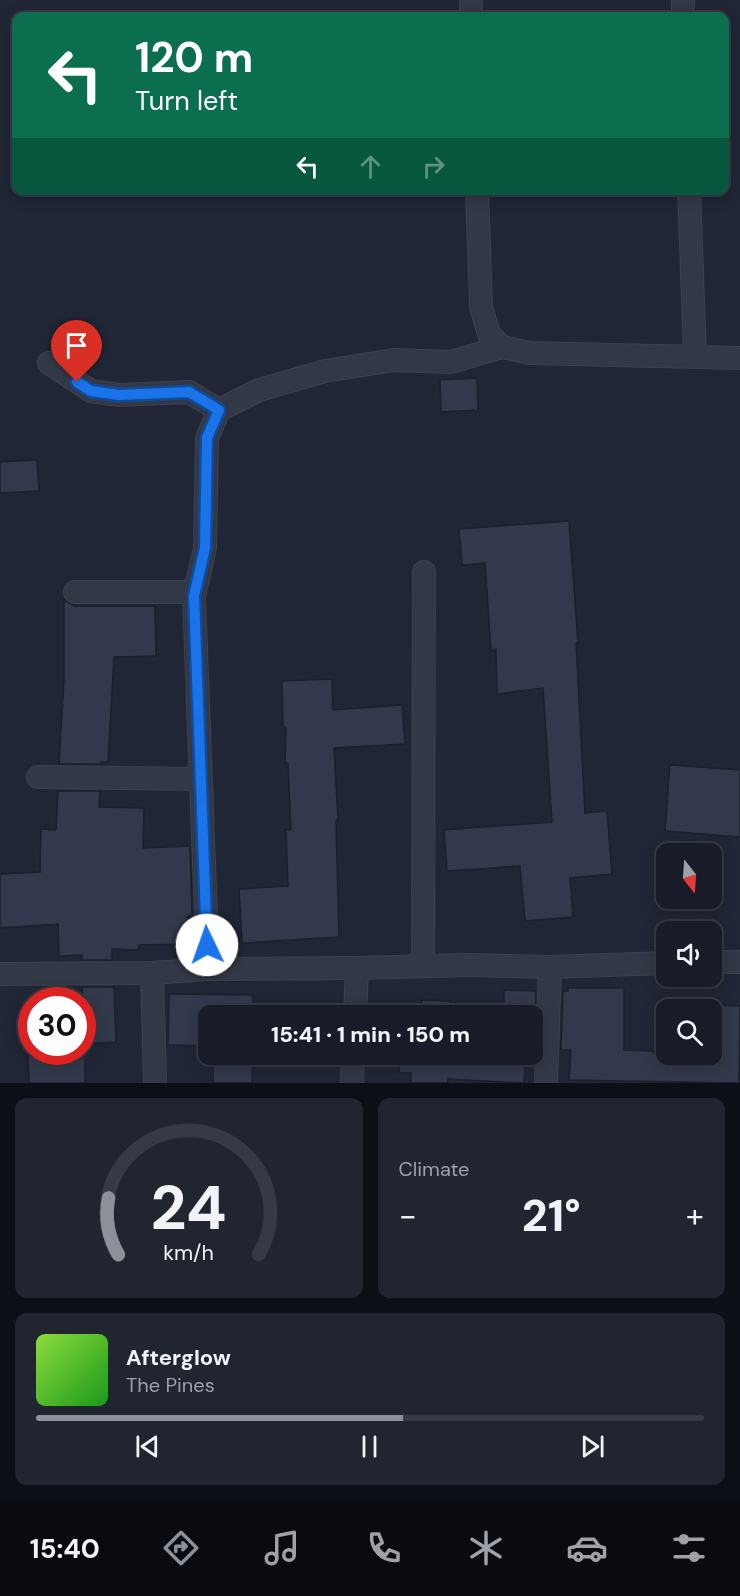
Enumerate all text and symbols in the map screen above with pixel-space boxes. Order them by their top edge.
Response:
text: 120 m [135,30,253,85]
icon: left [36,36,114,114]
text: Turn left [135,83,238,118]
icon: left [291,150,324,183]
icon: ahead [354,150,387,183]
icon: right [417,150,450,183]
pin [51,320,102,382]
icon: arrive [60,329,93,362]
north arrow [656,843,722,909]
map controls [656,843,722,1065]
position arrow [175,913,239,977]
button: sound [656,921,722,987]
speed limit sign: 30 [18,987,96,1065]
button: search [656,999,722,1065]
text: 15:41 · 1 min · 150 m [271,1020,470,1049]
text: Climate [399,1156,469,1182]
text: 24 [151,1167,227,1248]
text: 21° [522,1186,581,1245]
text: − [399,1194,417,1237]
text: + [686,1194,704,1237]
text: km/h [163,1239,214,1267]
text: Afterglow [126,1343,231,1372]
text: The Pines [126,1372,215,1398]
icon: previous [131,1430,164,1463]
icon: pause [353,1430,386,1463]
icon: next [576,1430,609,1463]
icon: directions [160,1527,202,1569]
icon: music [261,1527,303,1569]
icon: phone [363,1527,405,1569]
icon: climate [465,1527,507,1569]
icon: car [566,1527,608,1569]
icon: filters [668,1527,710,1569]
text: 15:40 [30,1531,100,1566]

